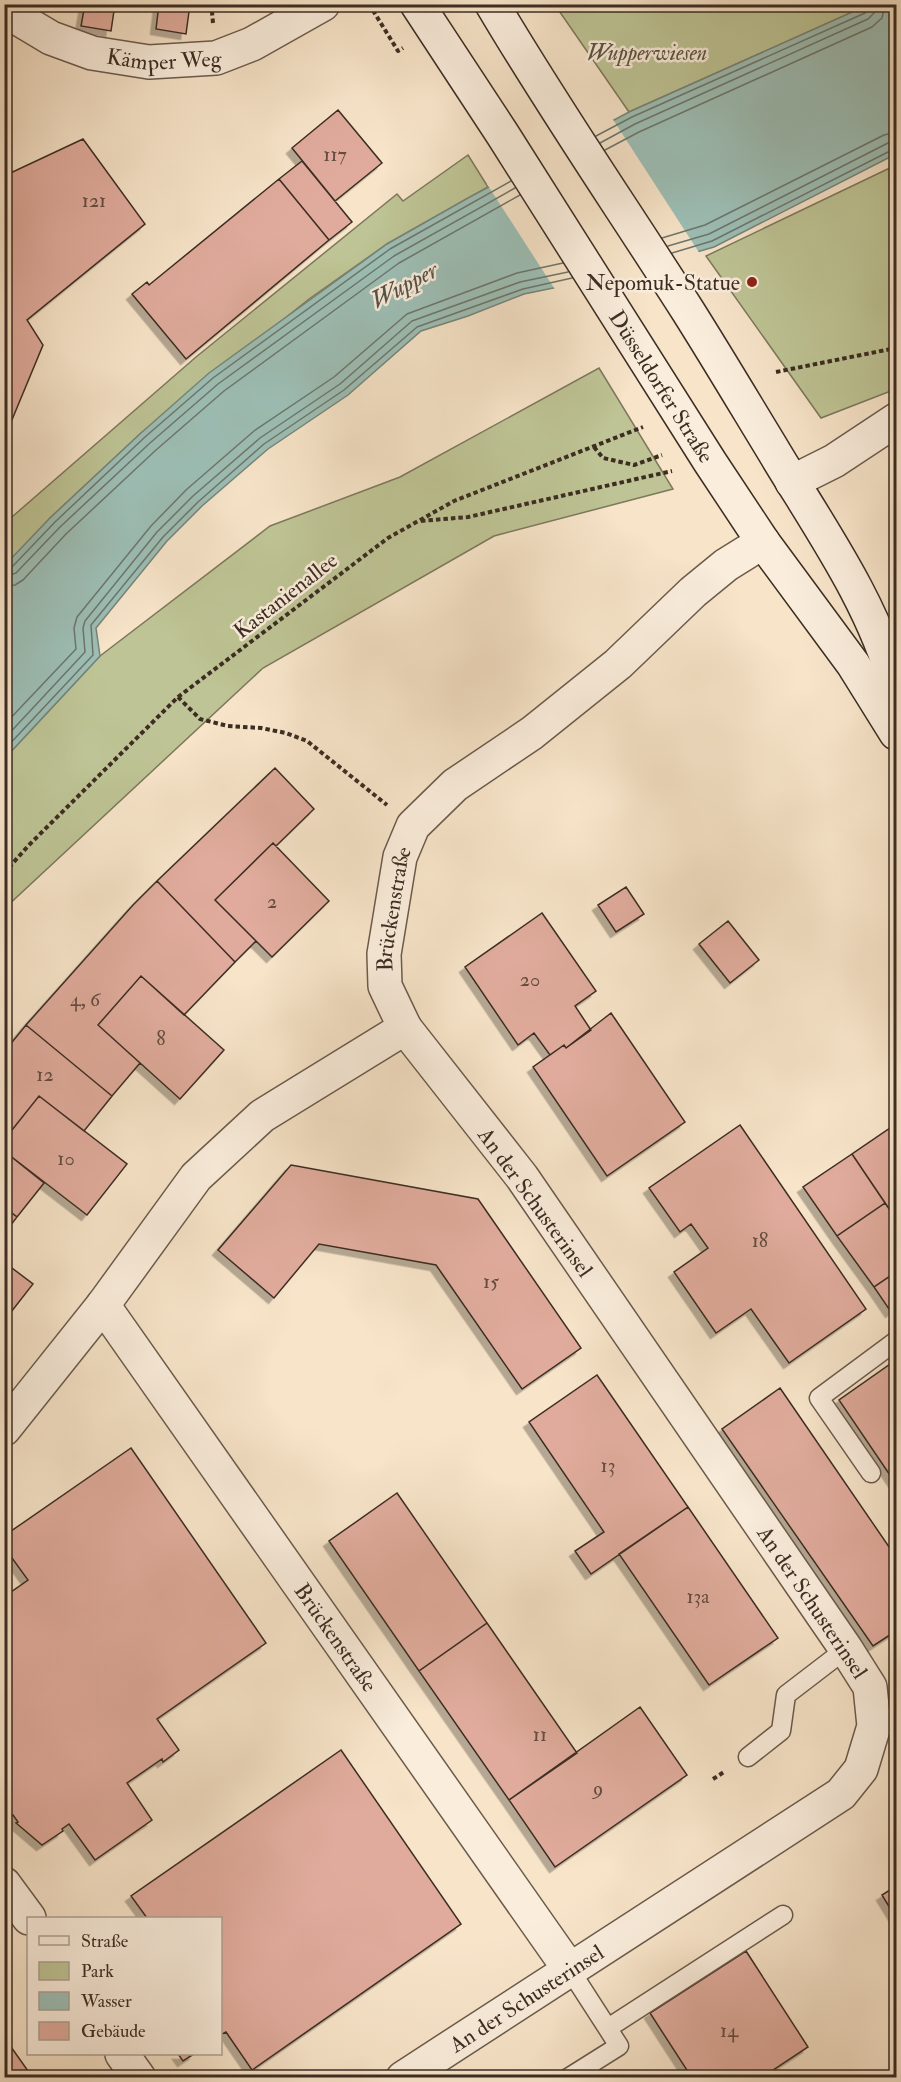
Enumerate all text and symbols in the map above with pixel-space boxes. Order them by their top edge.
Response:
park label: Wupperwiesen [587,39,707,67]
street label: Kämper Weg [105,43,223,78]
house number: 117 [323,142,347,167]
house number: 121 [82,188,106,213]
water label: Wupper [365,254,444,316]
place label: Nepomuk-Statue [586,269,740,298]
marker: Nepomuk-Statue [745,275,759,289]
street label: Düsseldorfer Straße [602,305,720,468]
street label: Kastanienallee [228,546,343,645]
street label: Brückenstraße [371,842,418,972]
house number: 2 [267,889,277,914]
house number: 20 [520,967,540,992]
house number: 4, 6 [70,987,101,1012]
house number: 8 [156,1026,166,1051]
house number: 12 [36,1062,54,1087]
street label: An der Schusterinsel [471,1121,599,1283]
house number: 10 [57,1146,75,1171]
house number: 18 [752,1228,768,1253]
house number: 15 [483,1269,499,1294]
house number: 13 [601,1453,615,1478]
street label: An der Schusterinsel [750,1520,874,1685]
street label: Brückenstraße [288,1578,383,1698]
house number: 13a [686,1584,710,1609]
house number: 11 [533,1722,547,1747]
house number: 9 [591,1776,603,1801]
legend [27,1917,222,2055]
text: Straße [81,1930,129,1953]
street label: An der Schusterinsel [444,1938,610,2060]
text: Park [81,1960,114,1983]
text: Wasser [80,1990,132,2013]
house number: 14 [720,2018,739,2043]
text: Gebäude [81,2020,146,2043]

